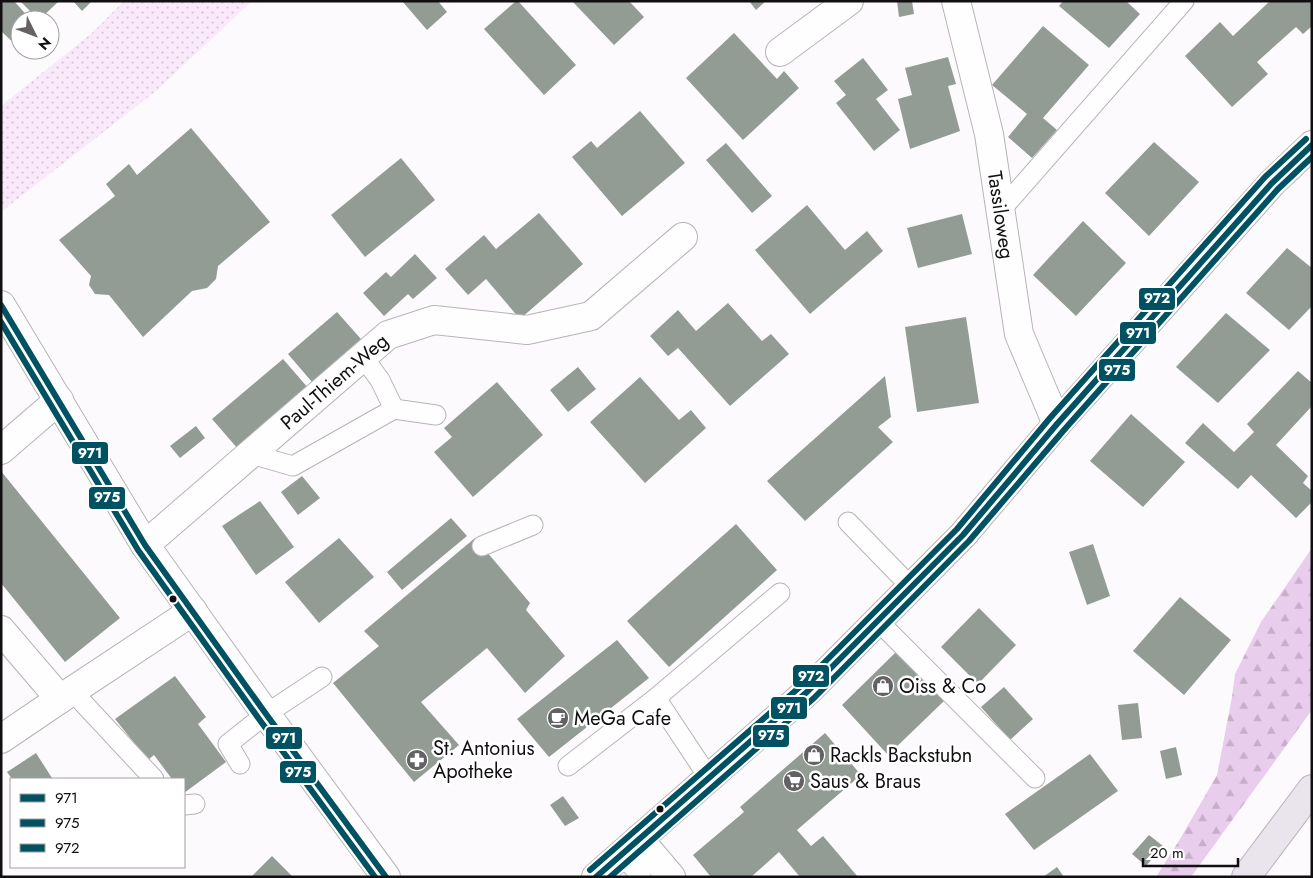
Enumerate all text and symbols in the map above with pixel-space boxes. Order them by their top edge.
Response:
north arrow [10,10,60,60]
text: N [34,33,56,55]
street label: Tassiloweg [980,169,1022,261]
line badge: 972 [1138,287,1176,311]
text: 972 [1144,288,1170,308]
line badge: 971 [1119,321,1157,345]
text: 971 [1126,323,1150,343]
street label: Paul-Thiem-Weg [274,327,395,437]
line badge: 975 [1098,358,1136,382]
text: 975 [1104,360,1130,380]
line badge: 971 [71,441,109,465]
text: 971 [78,443,102,463]
line badge: 975 [88,486,126,510]
text: 975 [94,487,120,507]
unlabelled marker [168,594,178,604]
line badge: 972 [792,664,830,688]
text: 972 [798,666,824,686]
place label: Oiss & Co [899,672,986,701]
shop icon: Oiss & Co [871,674,895,698]
line badge: 971 [770,696,808,720]
text: 971 [777,698,801,718]
place label: MeGa Cafe [574,704,671,733]
cafe icon: MeGa Cafe [546,706,570,730]
line badge: 975 [752,724,790,748]
text: 975 [758,725,784,745]
line badge: 971 [265,726,303,750]
text: 971 [272,728,296,748]
place label: St. Antonius Apotheke [433,734,534,786]
place label: Rackls Backstubn [830,741,972,770]
shop icon: Rackls Backstubn [802,743,826,767]
pharmacy icon: St. Antonius Apotheke [405,748,429,772]
line badge: 975 [279,760,317,784]
text: 975 [285,762,311,782]
place label: Saus & Braus [810,767,921,796]
supermarket icon: Saus & Braus [782,769,806,793]
legend [10,778,185,868]
text: 971 [55,787,78,809]
unlabelled marker [655,804,665,814]
text: 975 [55,812,80,834]
scale bar [1143,836,1238,868]
text: 972 [55,837,80,859]
text: 20 m [1150,842,1184,864]

